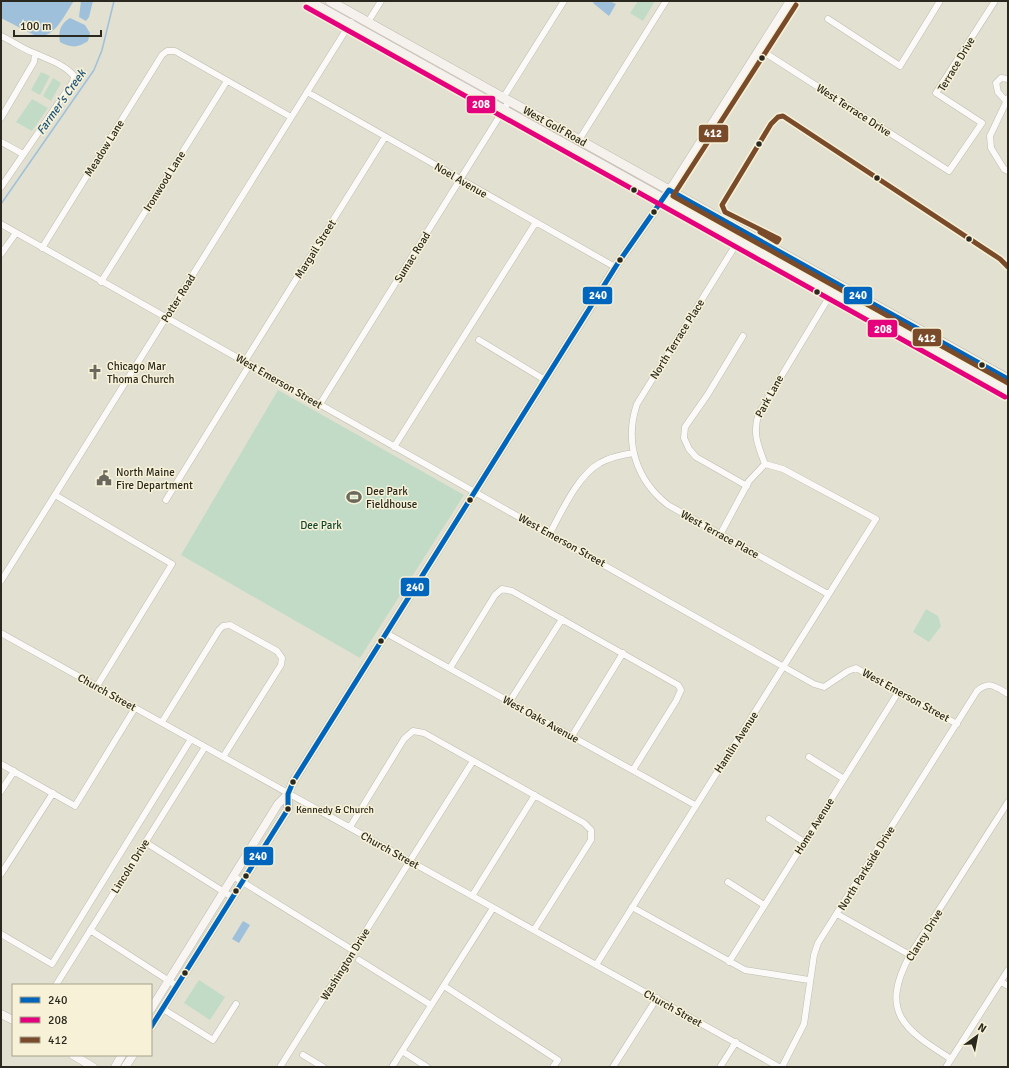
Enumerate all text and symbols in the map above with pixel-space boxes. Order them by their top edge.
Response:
scale bar [14,12,101,38]
text: 100 m [20,19,52,34]
street label: Terrace Drive [935,35,978,94]
unlabelled marker [757,53,767,63]
water label: Farmer's Creek [33,66,90,138]
street label: West Terrace Drive [814,81,894,139]
line badge: 208 [466,95,496,114]
text: 208 [472,98,490,111]
street label: West Golf Road [521,104,589,149]
street label: Meadow Lane [82,117,127,179]
line badge: 412 [698,124,729,143]
text: 412 [704,127,722,140]
unlabelled marker [754,139,764,149]
street label: Ironwood Lane [141,149,188,214]
street label: Noel Avenue [432,160,489,201]
unlabelled marker [872,173,882,183]
unlabelled marker [629,185,639,195]
unlabelled marker [649,207,659,217]
street label: Margail Street [292,217,339,281]
street label: Sumac Road [392,229,433,285]
unlabelled marker [964,234,974,244]
unlabelled marker [615,255,625,265]
street label: Potter Road [158,271,199,325]
line badge: 240 [582,286,613,305]
line badge: 240 [843,286,873,305]
unlabelled marker [812,287,822,297]
text: 240 [589,289,607,302]
text: 240 [849,289,867,302]
street label: North Terrace Place [648,297,707,382]
line badge: 208 [867,319,898,338]
text: 208 [874,323,892,336]
line badge: 412 [912,328,942,347]
text: 412 [918,332,936,345]
street label: West Emerson Street [233,351,324,412]
place label: Chicago Mar Thoma Church [107,360,175,386]
unlabelled marker [977,360,987,370]
church icon: Chicago Mar Thoma Church [86,363,104,381]
street label: Park Lane [753,373,786,420]
place label: North Maine Fire Department [116,466,193,492]
public building icon: North Maine Fire Department [95,469,113,487]
place label: Dee Park Fieldhouse [366,485,417,511]
sports icon: Dee Park Fieldhouse [345,488,363,506]
unlabelled marker [465,495,475,505]
street label: West Terrace Place [678,507,761,561]
street label: West Emerson Street [516,511,608,570]
park label: Dee Park [300,519,342,532]
line badge: 240 [400,577,430,597]
text: 240 [406,581,424,594]
unlabelled marker [376,636,386,646]
street label: West Emerson Street [860,666,952,725]
street label: Church Street [75,671,138,714]
street label: West Oaks Avenue [500,693,581,746]
street label: Hamlin Avenue [712,709,761,775]
unlabelled marker [288,777,298,787]
street label: Home Avenue [792,796,837,857]
marker: Kennedy & Church [283,804,293,814]
place label: Kennedy & Church [296,804,374,816]
street label: North Parkside Drive [835,824,898,913]
street label: Church Street [358,829,421,872]
street label: Lincoln Drive [109,837,152,896]
line badge: 240 [243,846,274,866]
text: 240 [249,850,267,863]
unlabelled marker [241,871,251,881]
unlabelled marker [231,886,241,896]
street label: Clancy Drive [903,907,946,964]
street label: Washington Drive [318,926,373,1003]
unlabelled marker [180,968,190,978]
legend [12,984,152,1056]
street label: Church Street [641,987,704,1030]
text: 240 [48,993,67,1008]
text: 208 [48,1013,67,1028]
north arrow [957,1016,997,1056]
text: N [975,1020,989,1035]
text: 412 [48,1033,67,1048]

